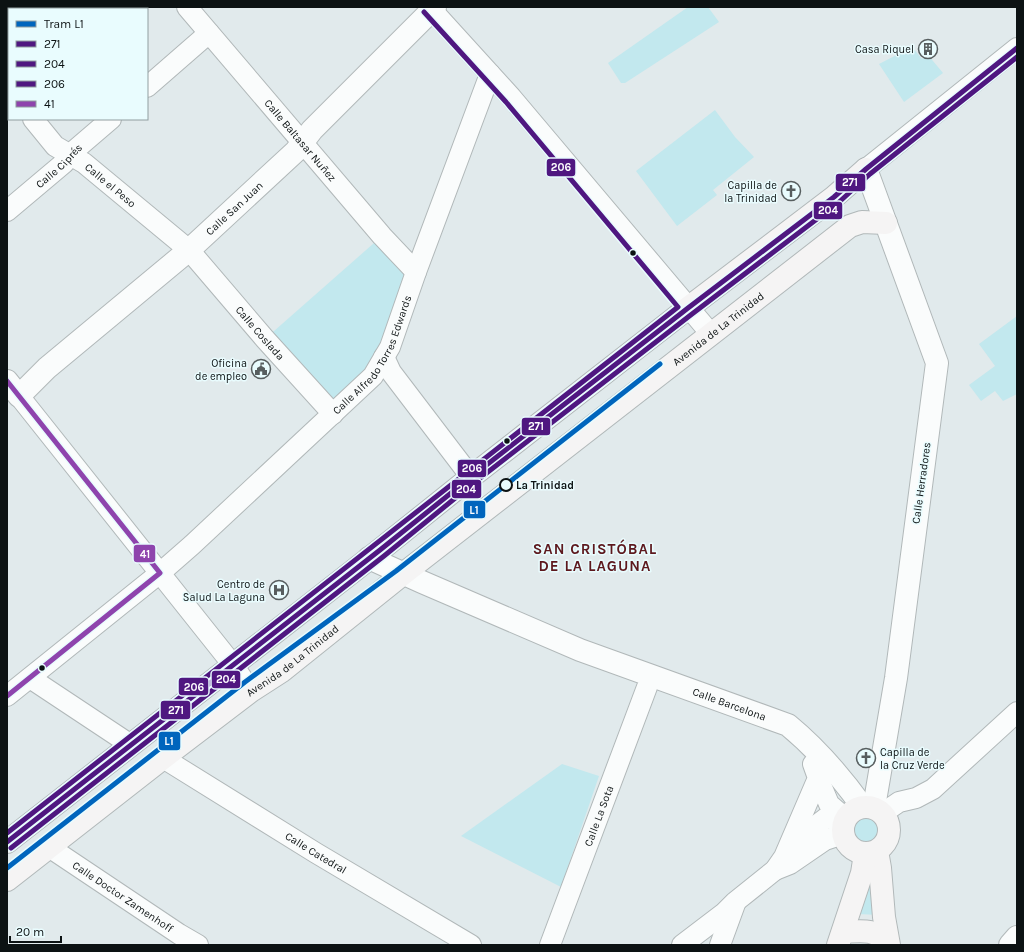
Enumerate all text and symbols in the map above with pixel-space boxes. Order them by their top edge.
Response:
legend [8,8,148,120]
text: Tram L1 [44,17,84,31]
text: 271 [44,37,61,51]
building icon: Casa Riquel [917,38,939,60]
place label: Casa Riquel [855,43,914,56]
text: 204 [44,57,65,71]
text: 206 [44,77,65,91]
text: 41 [44,97,55,111]
street label: Calle Baltasar Nuñez [262,97,339,184]
street label: Calle Ciprés [33,141,85,191]
line badge: 206 [546,158,576,177]
street label: Calle el Peso [82,161,138,210]
text: 206 [551,161,571,174]
line badge: 271 [835,173,866,192]
text: 271 [842,176,858,189]
street label: Calle San Juan [203,179,266,238]
place label: Capilla de la Trinidad [724,179,777,205]
church icon: Capilla de la Trinidad [780,180,802,202]
line badge: 204 [813,201,843,220]
text: 204 [818,204,839,217]
unlabelled marker [628,248,638,258]
street label: Avenida de La Trinidad [670,289,767,369]
street label: Calle Alfredo Torres Edwards [330,293,415,417]
street label: Calle Coslada [233,303,287,363]
place label: Oficina de empleo [195,357,247,383]
public building icon: Oficina de empleo [250,358,272,380]
line badge: 271 [521,417,551,436]
text: 271 [528,420,544,433]
unlabelled marker [502,436,512,446]
street label: Calle Herradores [909,441,934,525]
line badge: 206 [457,459,487,478]
text: 206 [462,462,482,475]
marker: La Trinidad [499,478,513,492]
line badge: 204 [451,479,482,499]
place label: La Trinidad [516,479,574,492]
text: 204 [456,483,477,496]
line badge: L1 [463,500,486,519]
text: L1 [469,504,479,517]
district label: SAN CRISTÓBAL DE LA LAGUNA [533,539,657,575]
line badge: 41 [133,544,156,563]
text: 41 [140,548,150,561]
place label: Centro de Salud La Laguna [183,578,265,604]
hospital icon: Centro de Salud La Laguna [268,579,290,601]
street label: Avenida de La Trinidad [244,622,341,699]
unlabelled marker [37,663,47,673]
line badge: 204 [211,670,241,689]
text: 204 [216,673,237,686]
line badge: 206 [178,677,209,696]
text: 206 [184,681,204,694]
street label: Calle Barcelona [691,685,768,724]
line badge: 271 [160,700,191,720]
text: 271 [168,704,184,717]
line badge: L1 [158,731,181,751]
text: L1 [164,735,174,748]
place label: Capilla de la Cruz Verde [880,746,945,772]
church icon: Capilla de la Cruz Verde [855,747,877,769]
street label: Calle La Sota [582,784,616,848]
street label: Calle Catedral [283,830,349,877]
street label: Calle Doctor Zamenhoff [70,859,176,935]
scale bar [10,918,61,944]
text: 20 m [16,925,44,939]

